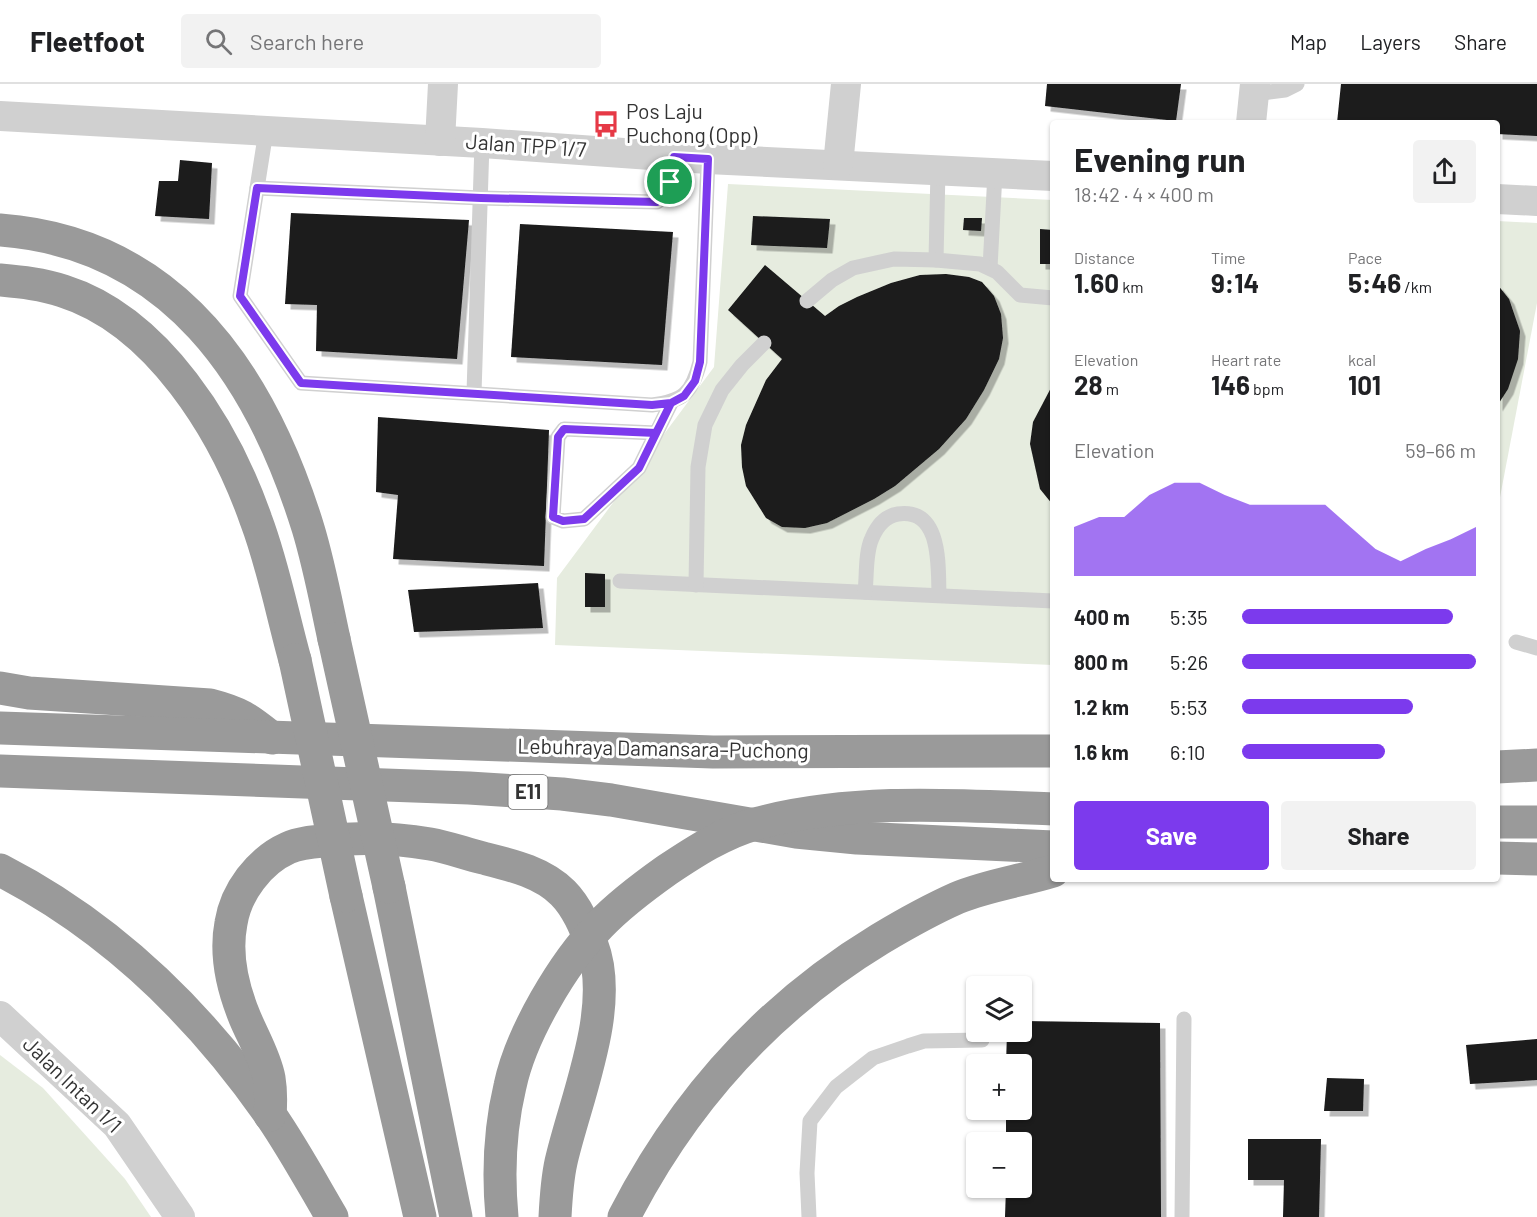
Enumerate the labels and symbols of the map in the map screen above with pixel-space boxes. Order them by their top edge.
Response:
place label: Pos Laju Puchong (Opp) [626,98,758,147]
bus stop icon: Pos Laju Puchong (Opp) [591,109,621,139]
street label: Jalan TPP 1/7 [465,128,587,161]
pin [644,156,695,207]
street label: Lebuhraya Damansara–Puchong [517,732,809,763]
road number: E11 [508,775,548,809]
street label: Jalan Intan 1/1 [18,1031,128,1137]

